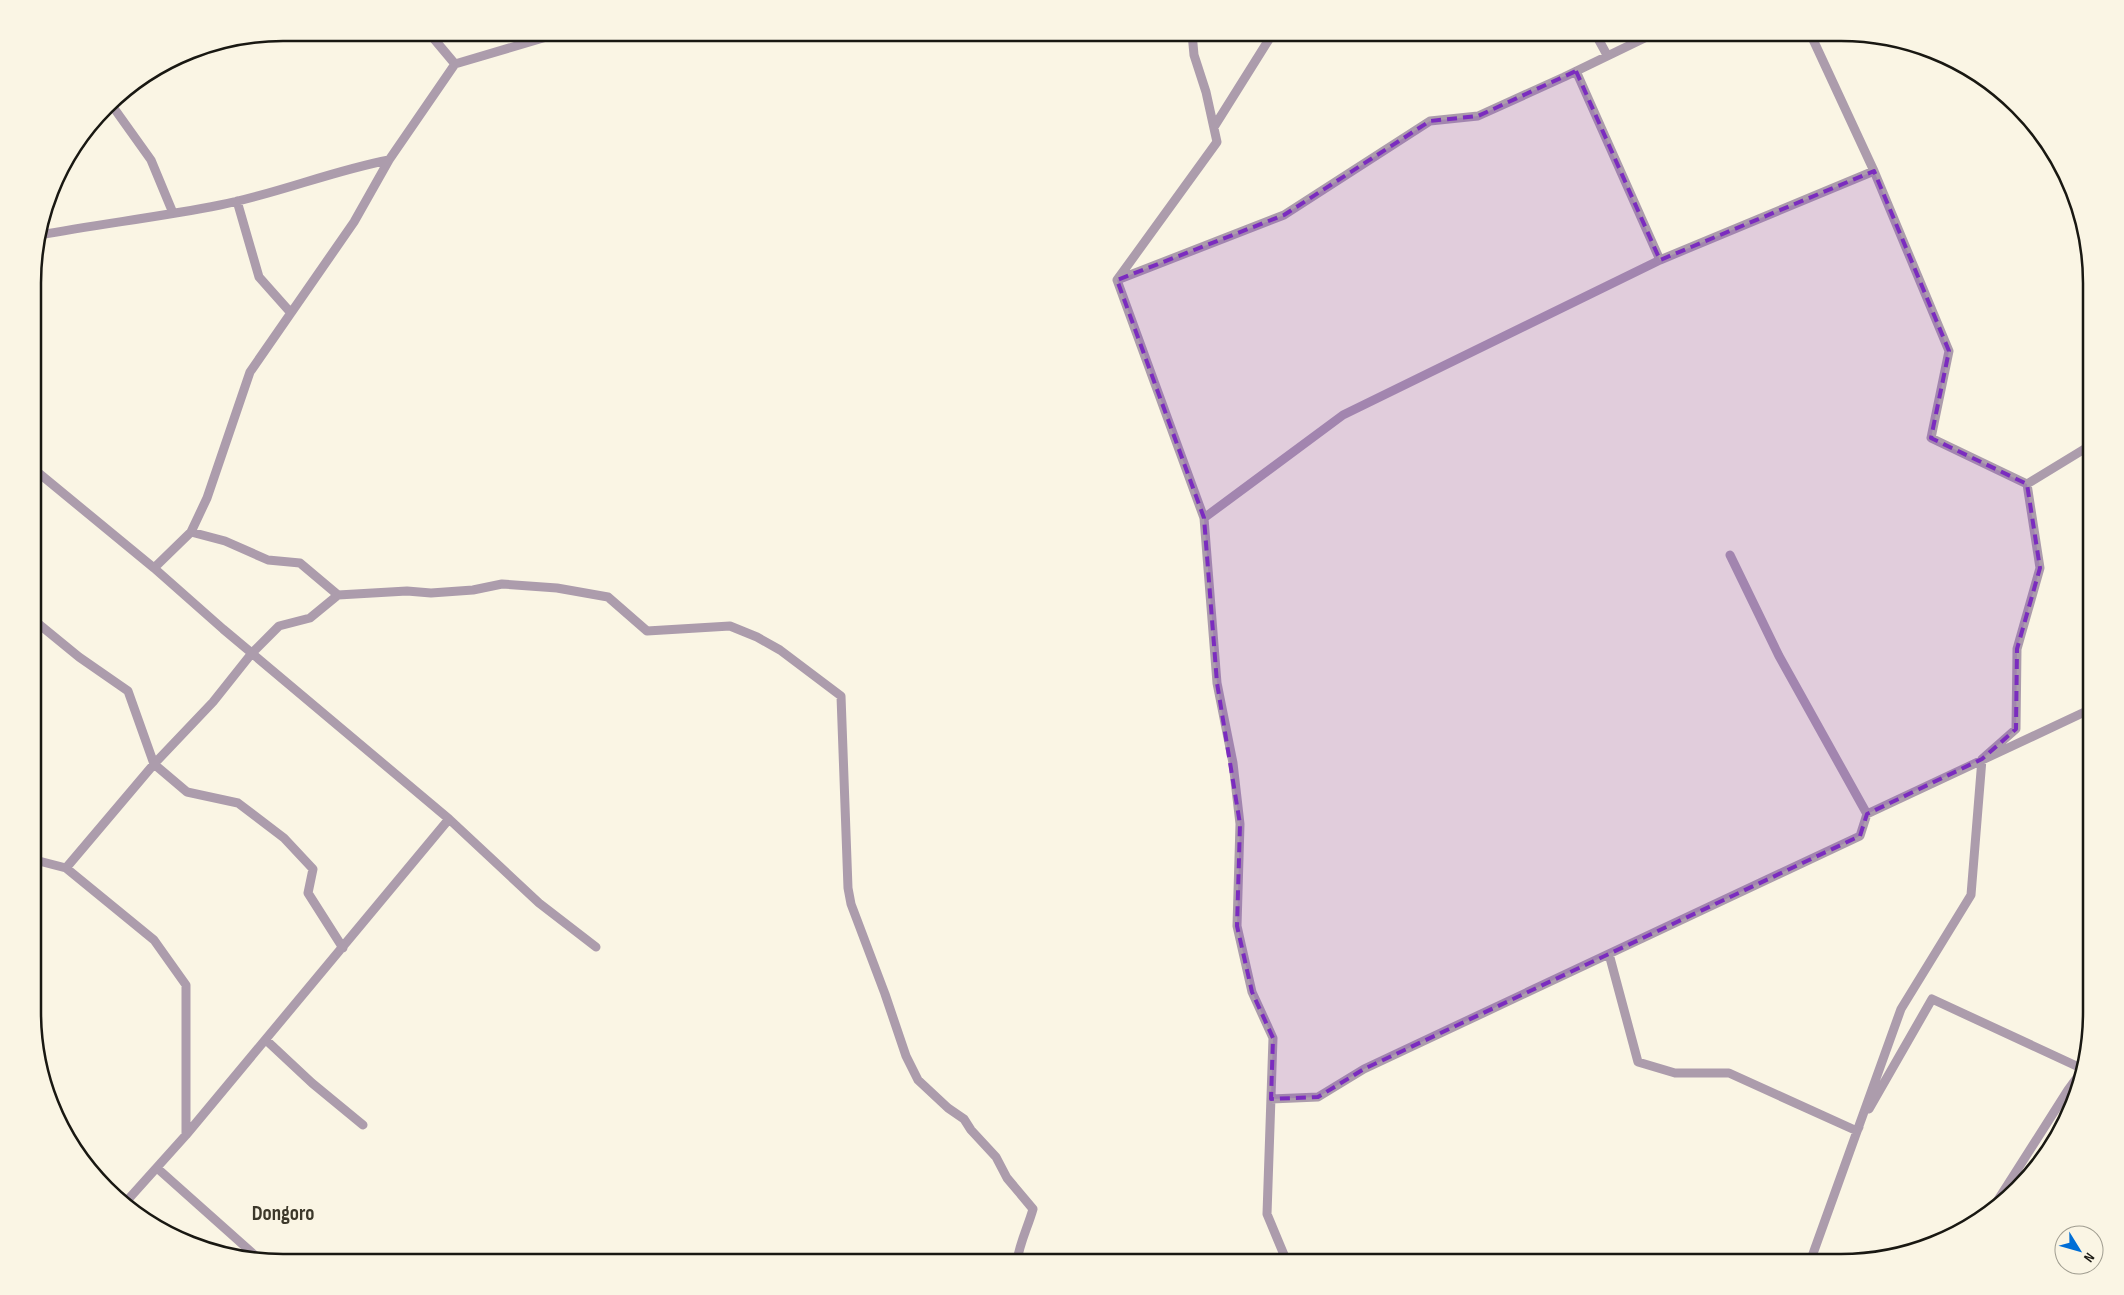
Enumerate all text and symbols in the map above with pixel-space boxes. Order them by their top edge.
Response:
district label: Dongoro [252,1201,314,1226]
north arrow [2054,1225,2104,1275]
text: N [2080,1249,2098,1266]

